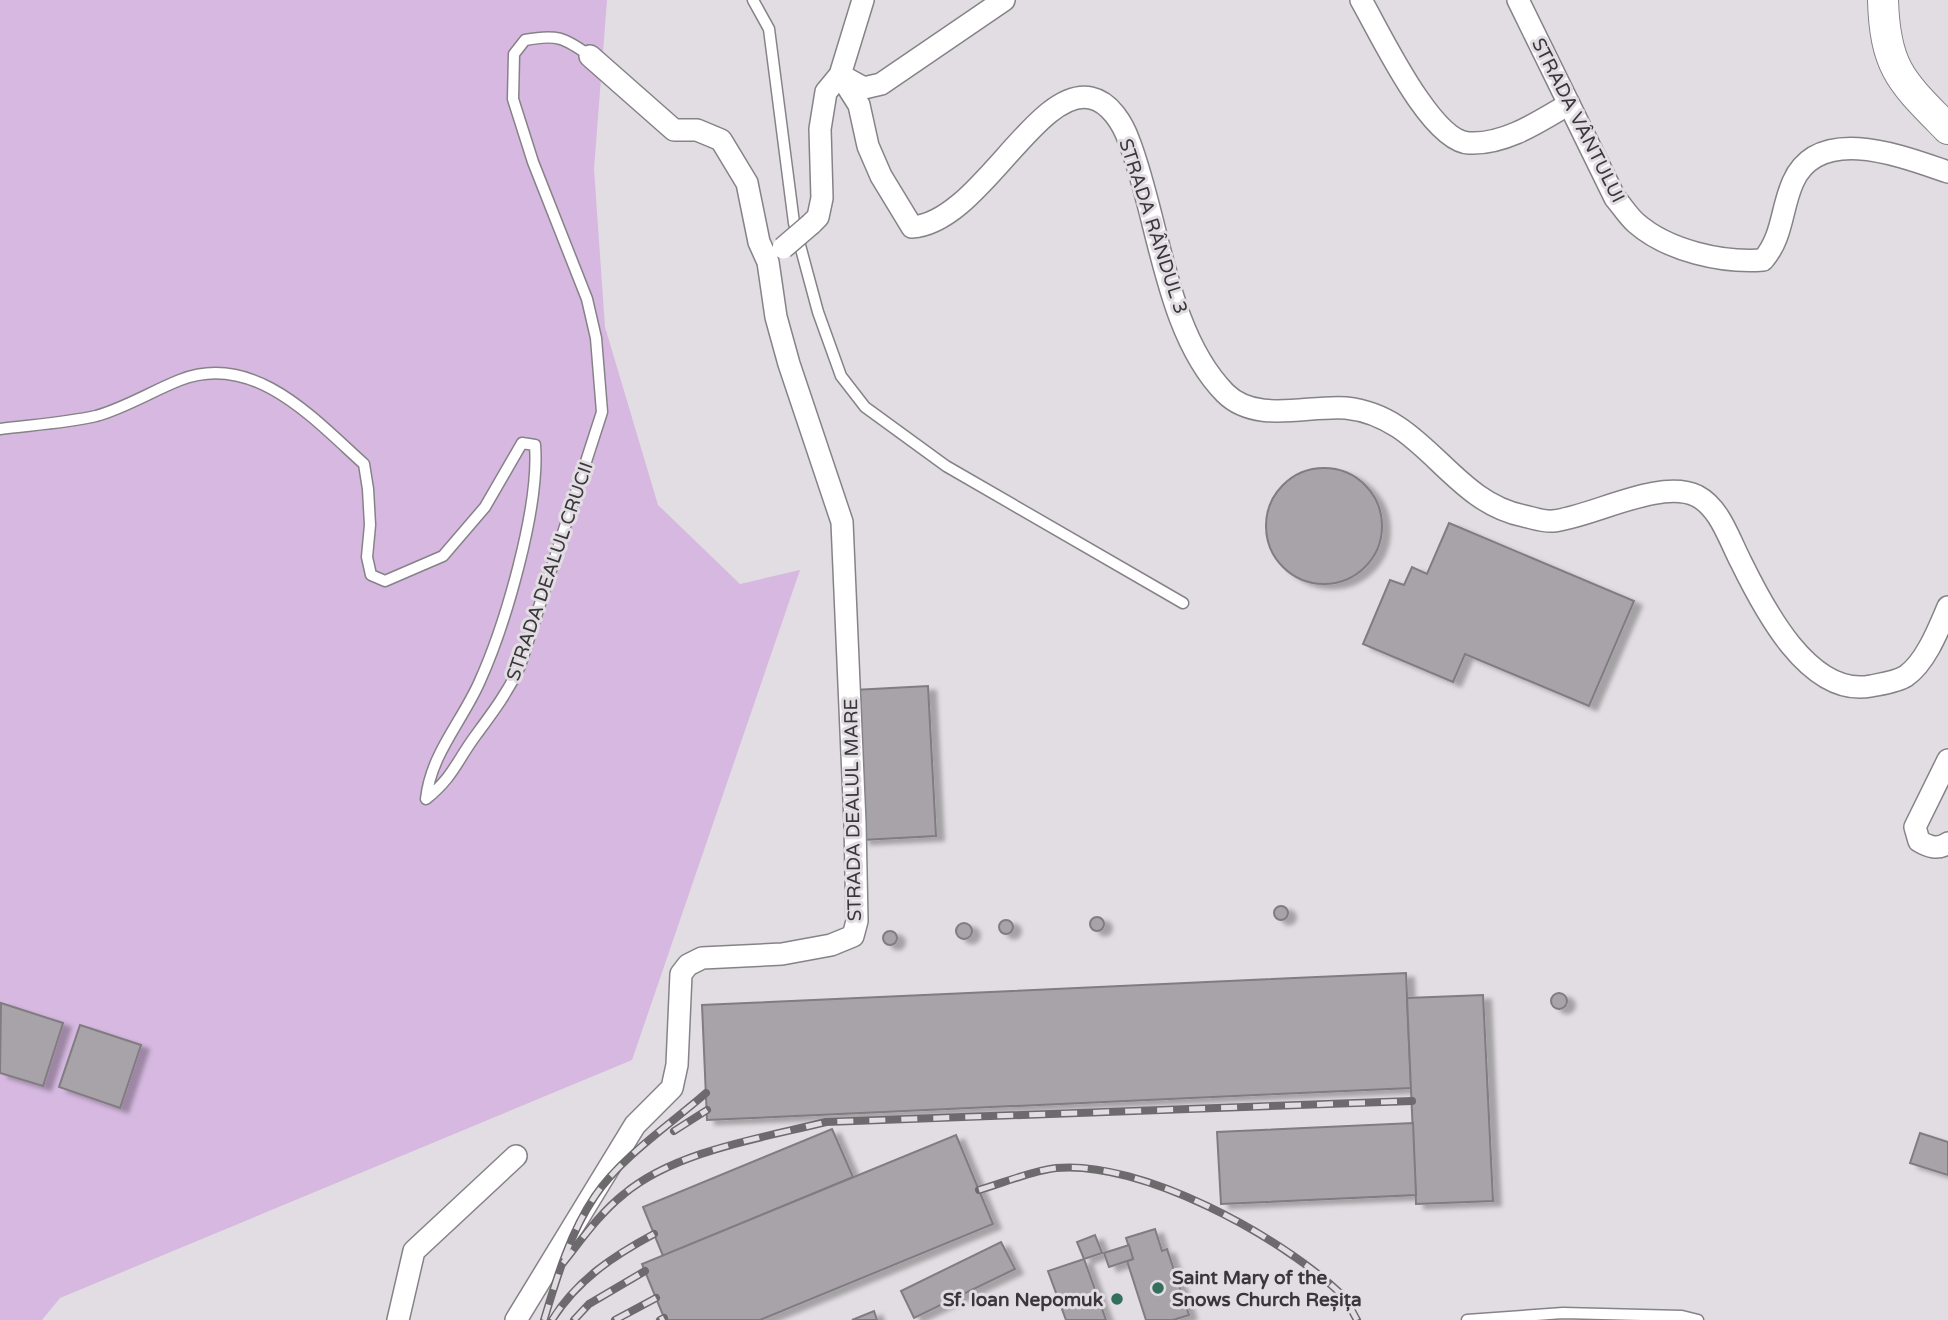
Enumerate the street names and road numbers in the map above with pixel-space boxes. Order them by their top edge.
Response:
street label: STRADA VÂNTULUI [1527,35,1629,206]
street label: STRADA RÂNDUL 3 [1114,136,1192,317]
street label: STRADA DEALUL CRUCII [502,459,598,684]
street label: STRADA DEALUL MARE [840,698,866,922]

